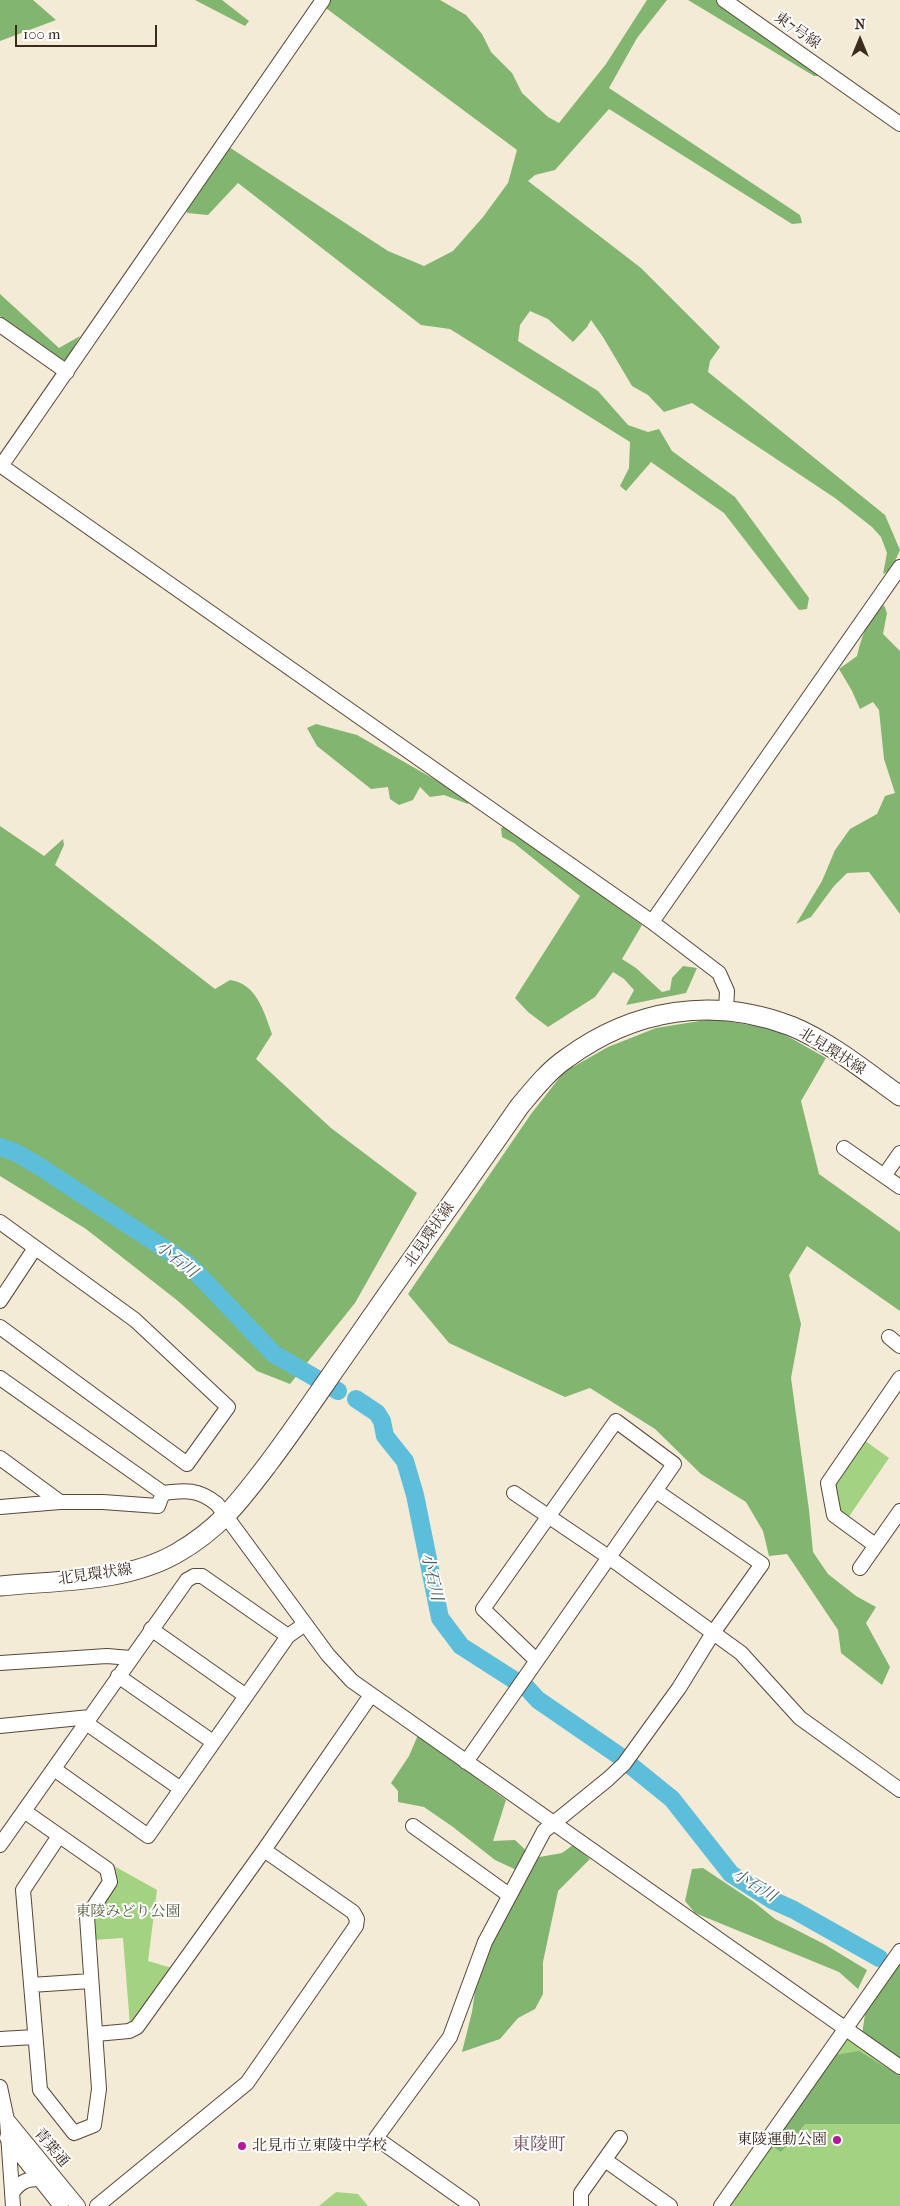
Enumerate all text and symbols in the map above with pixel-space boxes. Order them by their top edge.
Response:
street label: 東7号線 [770,9,824,53]
scale bar [18,15,160,47]
north arrow [835,15,885,65]
text: N [855,16,865,33]
text: 100 m [23,25,61,43]
street label: 北見環状線 [795,1024,869,1080]
street label: 北見環状線 [401,1199,459,1271]
water label: 小石川 [151,1238,201,1282]
water label: 小石川 [416,1551,446,1603]
street label: 北見環状線 [57,1561,133,1589]
water label: 小石川 [729,1865,779,1907]
park label: 東陵みどり公園 [76,1903,180,1921]
street label: 青葉通 [30,2125,72,2171]
place label: 東陵運動公園 [737,2131,827,2149]
marker: 東陵運動公園 [831,2134,843,2146]
district label: 東陵町 [512,2135,566,2157]
place label: 北見市立東陵中学校 [252,2137,387,2155]
marker: 北見市立東陵中学校 [236,2140,248,2152]

